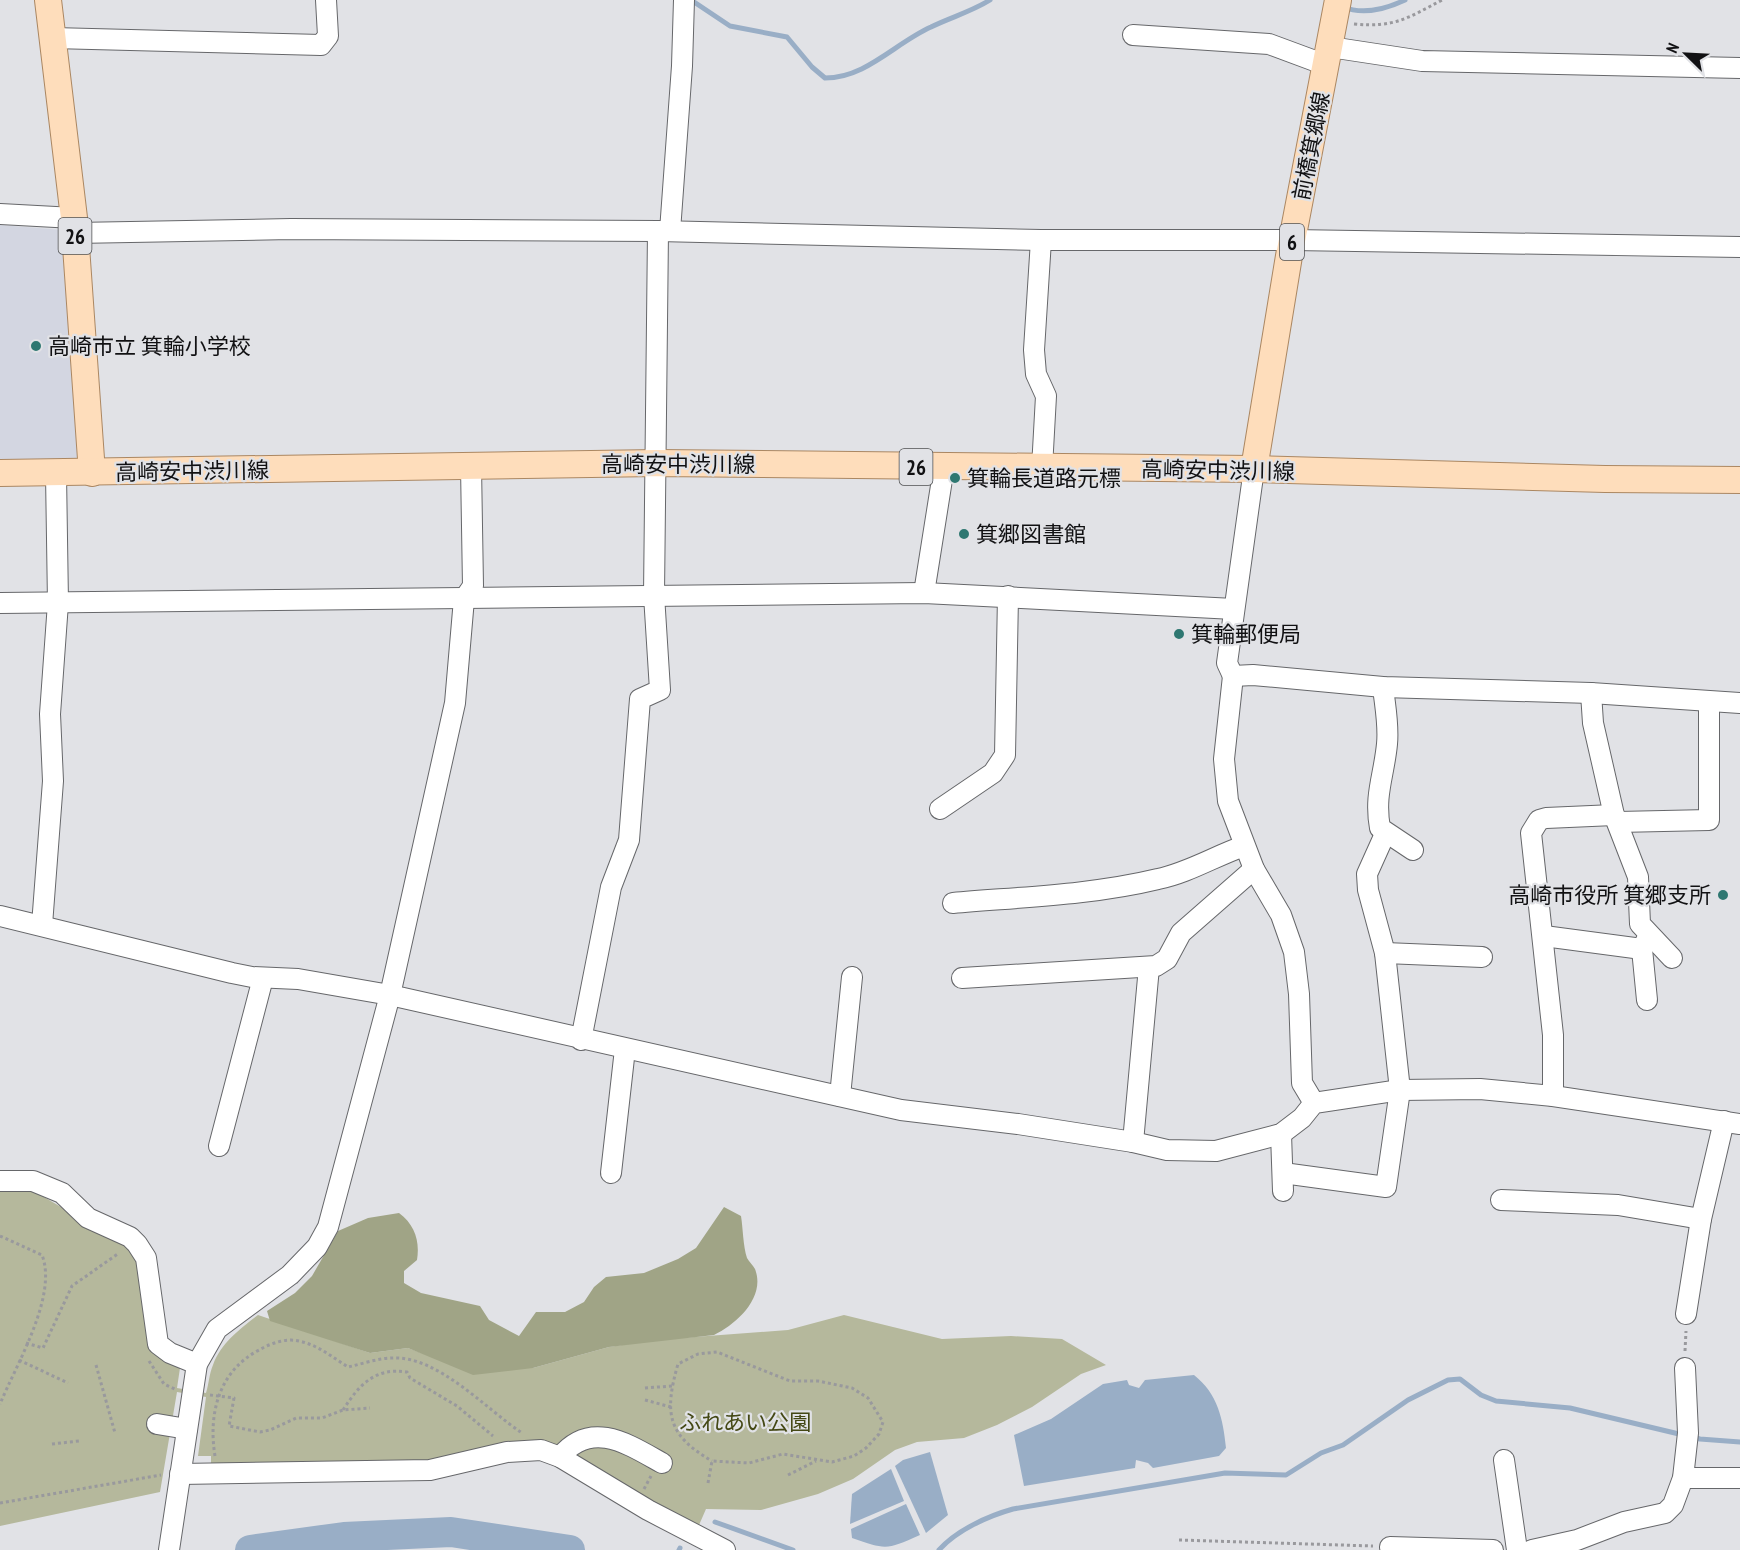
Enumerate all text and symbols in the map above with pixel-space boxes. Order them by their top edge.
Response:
north arrow [1656,24,1716,84]
text: N [1661,40,1683,56]
street label: 前橋箕郷線 [1287,89,1335,203]
road number: 26 [58,218,92,254]
road number: 6 [1280,224,1304,260]
place label: 高崎市立 箕輪小学校 [48,332,251,360]
marker: 高崎市立 箕輪小学校 [29,339,43,353]
road number: 26 [900,449,932,485]
street label: 高崎安中渋川線 [601,450,755,478]
street label: 高崎安中渋川線 [1141,455,1295,485]
street label: 高崎安中渋川線 [115,456,269,486]
place label: 箕輪長道路元標 [967,464,1121,492]
marker: 箕輪長道路元標 [948,471,962,485]
place label: 箕郷図書館 [976,520,1086,548]
marker: 箕郷図書館 [957,527,971,541]
place label: 箕輪郵便局 [1191,620,1301,648]
marker: 箕輪郵便局 [1172,627,1186,641]
place label: 高崎市役所 箕郷支所 [1508,881,1711,909]
marker: 高崎市役所 箕郷支所 [1716,888,1730,902]
park label: ふれあい公園 [679,1408,811,1436]

